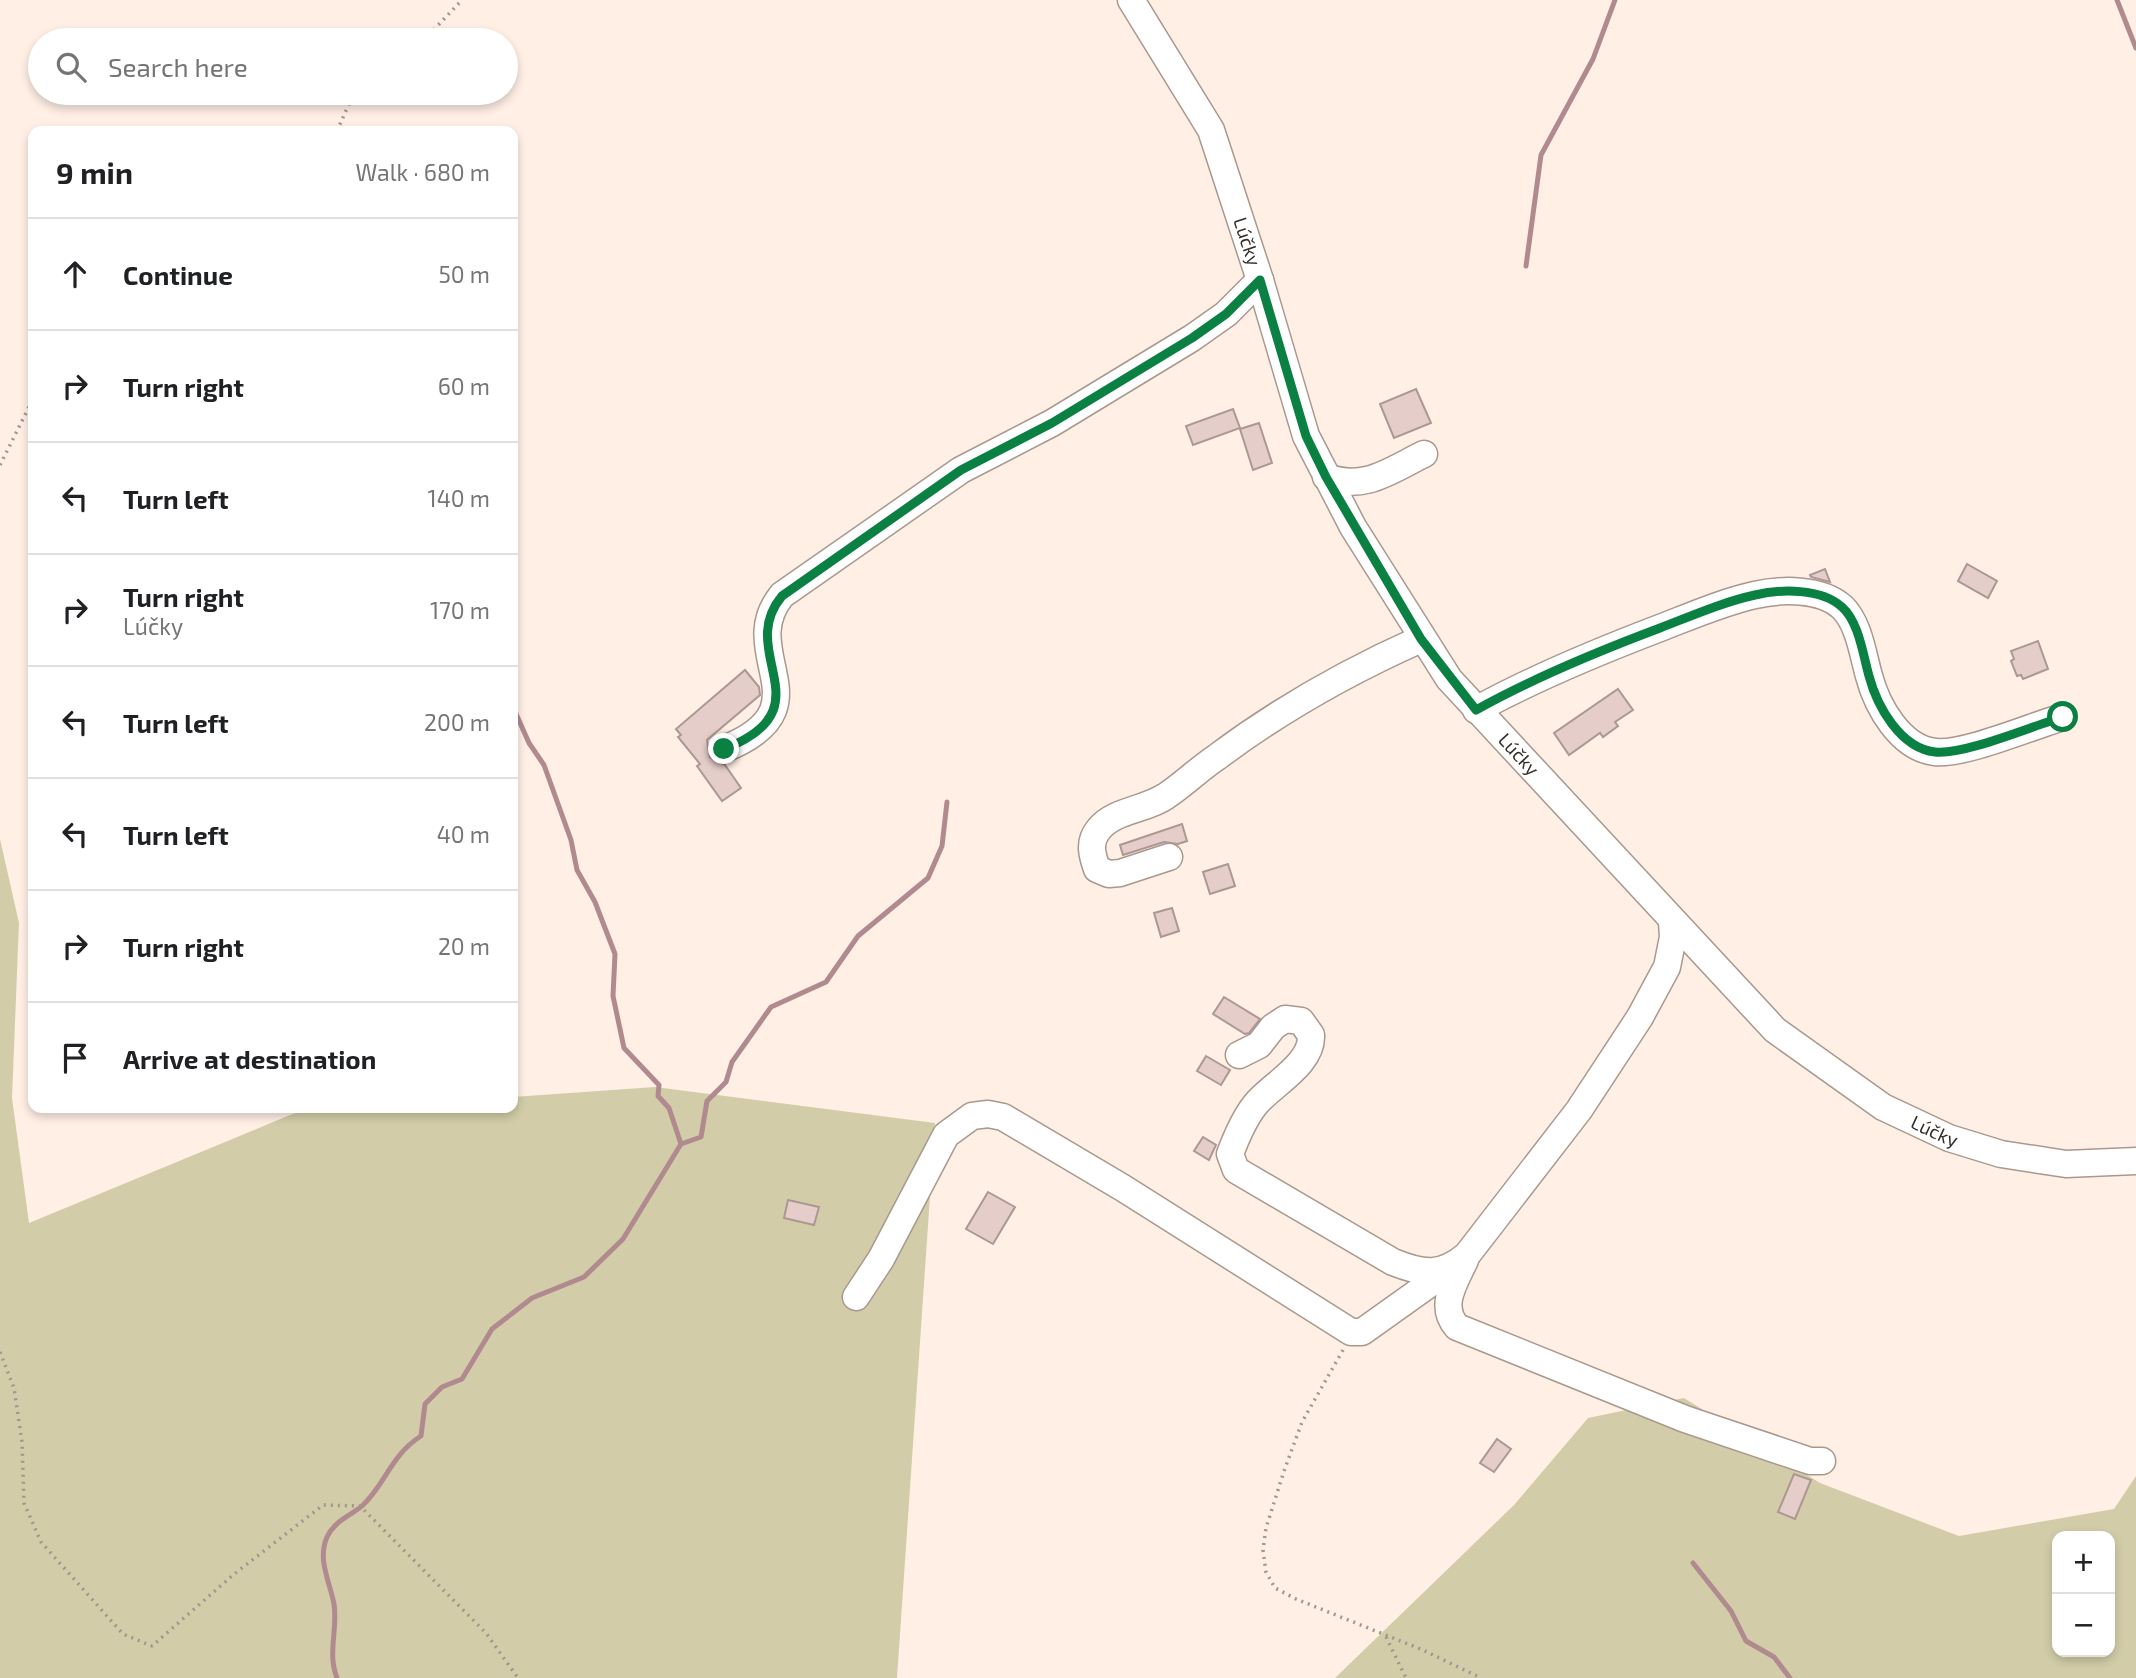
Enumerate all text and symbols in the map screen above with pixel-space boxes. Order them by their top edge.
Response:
search box [28,28,518,105]
icon: search [52,48,90,86]
text: Search here [108,51,248,82]
text: 9 min [56,154,133,190]
text: Walk · 680 m [356,158,490,186]
street label: Lúčky [1229,214,1267,269]
icon: ahead [56,255,94,293]
text: Continue [123,259,233,290]
text: 50 m [439,260,490,288]
icon: right [56,367,94,405]
text: Turn right [123,371,244,402]
text: 60 m [438,372,490,400]
icon: left [56,479,94,517]
text: Turn left [123,483,229,514]
text: 140 m [428,484,490,512]
text: Turn right [123,581,244,612]
icon: right [56,591,94,629]
text: 170 m [430,596,490,624]
text: Lúčky [123,612,183,640]
route start [2047,701,2078,732]
icon: left [56,703,94,741]
text: Turn left [123,707,229,738]
text: 200 m [424,708,490,736]
street label: Lúčky [1494,728,1545,780]
route end [708,733,739,764]
icon: left [56,815,94,853]
text: Turn left [123,819,229,850]
text: 40 m [437,820,490,848]
icon: right [56,927,94,965]
text: Turn right [123,931,244,962]
text: 20 m [438,932,490,960]
icon: arrive [56,1039,94,1077]
text: Arrive at destination [123,1043,376,1074]
street label: Lúčky [1907,1110,1961,1151]
map controls [2052,1531,2115,1657]
button: + [2052,1531,2115,1594]
button: − [2052,1594,2115,1657]

